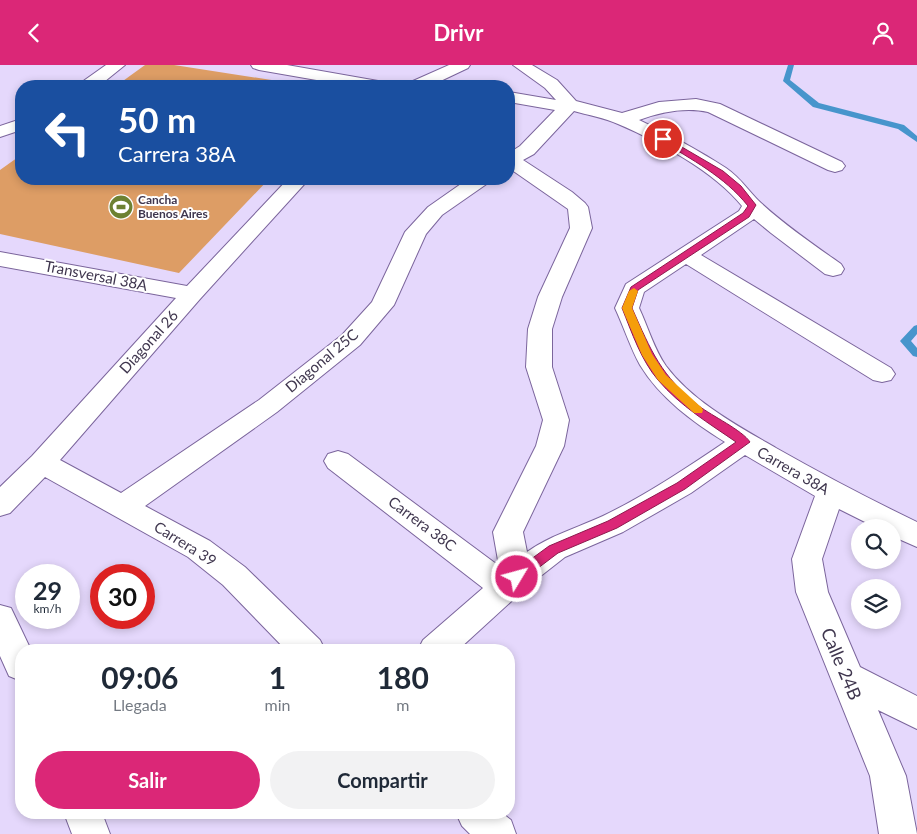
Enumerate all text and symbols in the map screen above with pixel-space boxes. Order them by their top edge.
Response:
icon: back [20,19,48,47]
text: Drivr [433,19,484,46]
icon: person [869,19,897,47]
text: 50 m [118,98,196,140]
icon: left [35,100,100,165]
pin [642,118,684,160]
icon: arrive [649,125,677,153]
text: Carrera 38A [118,140,236,167]
place label: Cancha Buenos Aires [138,192,208,221]
sports icon: Cancha Buenos Aires [108,194,134,220]
street label: Transversal 38A [43,256,150,294]
street label: Diagonal 26 [115,306,182,377]
street label: Diagonal 25C [281,325,361,396]
street label: Carrera 38A [754,442,833,498]
street label: Carrera 38C [385,492,460,554]
street label: Carrera 39 [151,517,220,569]
map controls [851,519,901,629]
button: search [851,519,901,569]
position arrow [490,550,542,602]
speed limit sign: 30 [90,564,155,629]
text: 29 [33,575,62,605]
button: layers [851,579,901,629]
text: km/h [33,601,62,616]
street label: Calle 24B [817,624,867,703]
text: 09:06 [101,659,178,695]
text: 1 [269,659,286,695]
text: 180 [377,659,429,695]
text: Llegada [113,695,167,714]
text: min [265,695,291,714]
text: m [396,695,409,714]
button: Salir [35,751,260,809]
button: Compartir [270,751,495,809]

